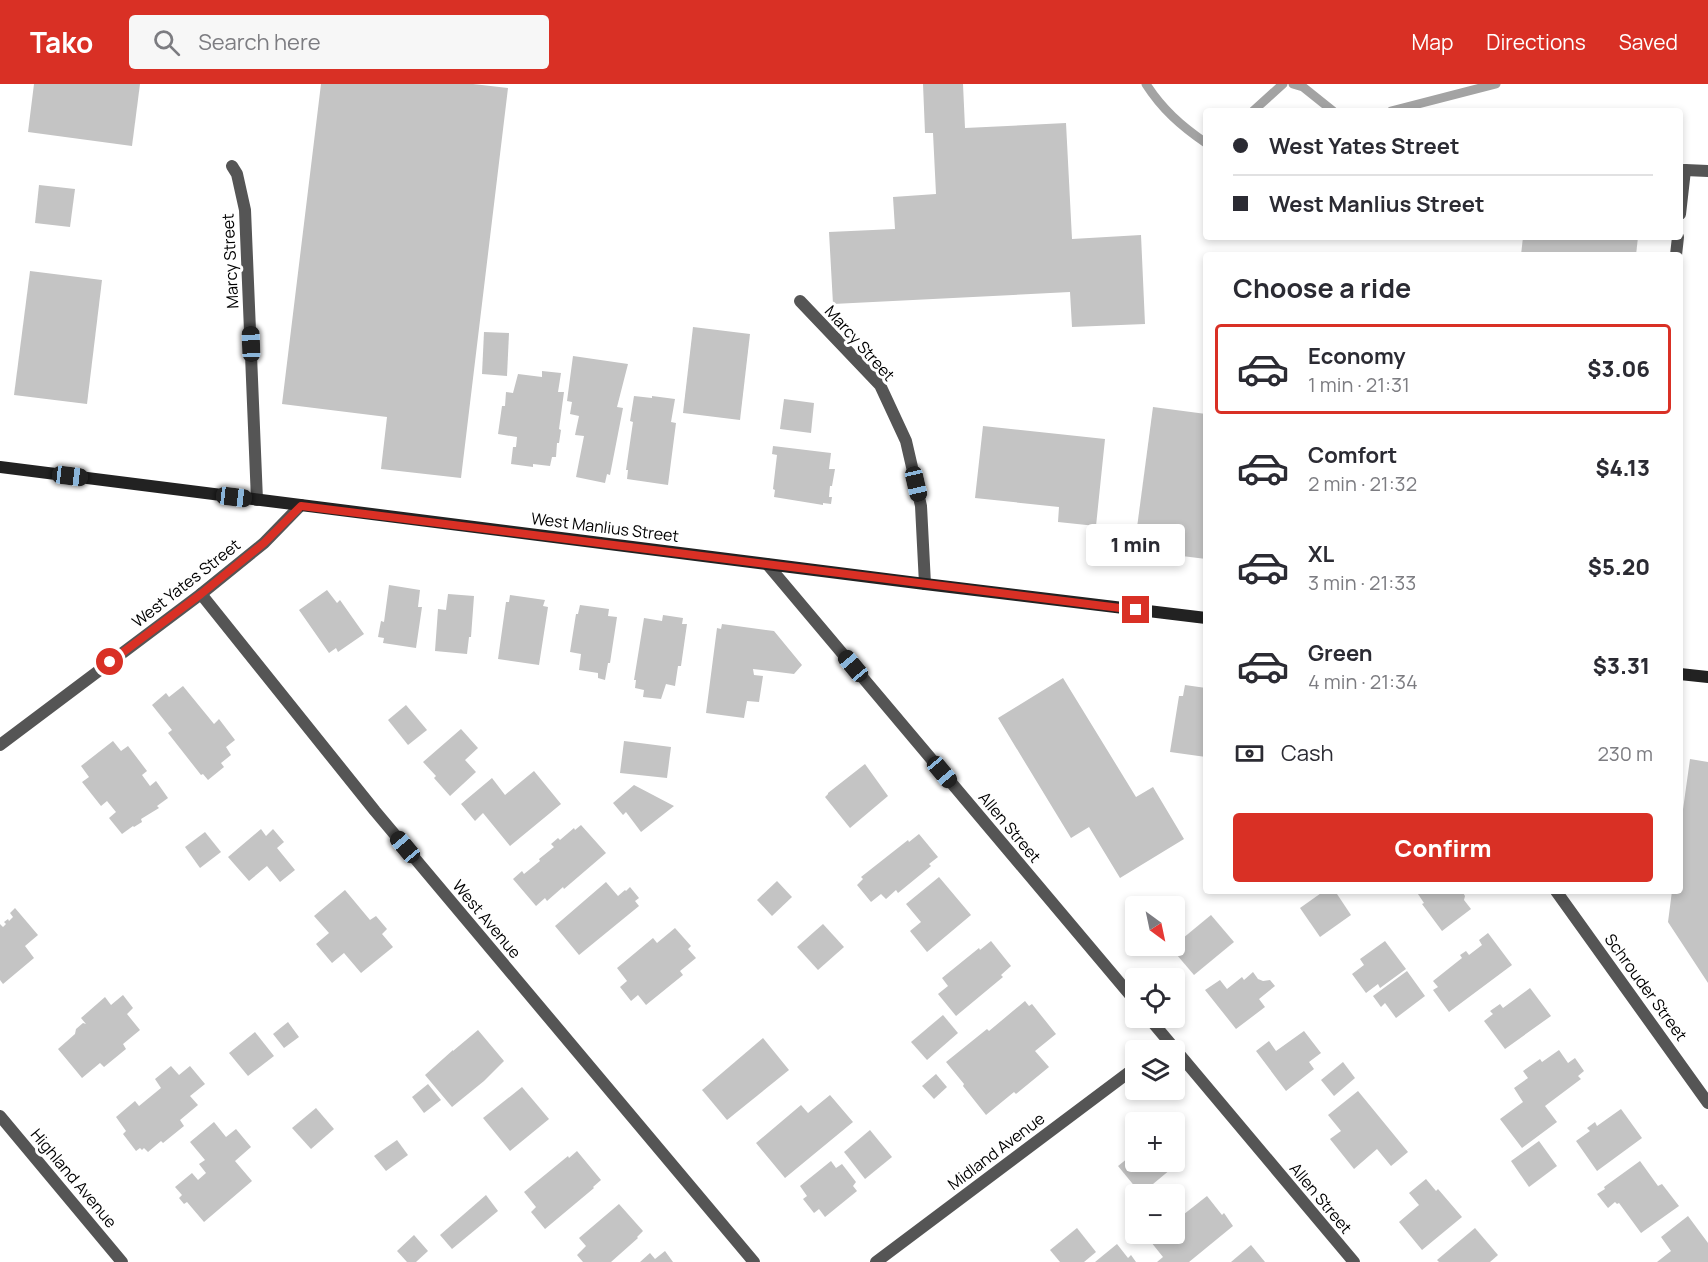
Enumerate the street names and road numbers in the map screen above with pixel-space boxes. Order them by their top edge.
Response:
street label: Marcy Street [217,213,243,309]
street label: Marcy Street [820,300,900,386]
street label: West Manlius Street [530,507,680,547]
street label: West Yates Street [127,534,245,632]
street label: Allen Street [974,787,1046,867]
street label: West Avenue [448,875,526,963]
street label: Schrouder Street [1600,929,1692,1045]
street label: Midland Avenue [943,1107,1049,1195]
street label: Highland Avenue [26,1124,122,1232]
street label: Allen Street [1285,1158,1357,1238]

